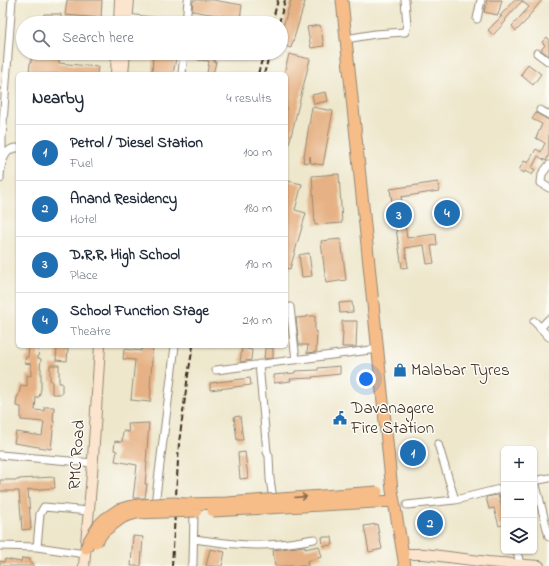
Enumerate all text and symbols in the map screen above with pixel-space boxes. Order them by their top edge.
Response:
search box [16,16,288,60]
icon: search [30,27,52,49]
text: Search here [62,27,134,49]
text: Nearby [32,86,84,111]
text: 4 results [226,89,272,108]
text: Petrol / Diesel Station [70,132,203,154]
text: 1 [43,143,47,162]
text: 100 m [243,143,272,162]
text: Fuel [70,154,93,173]
text: Anand Residency [70,188,177,210]
pin: 4 [434,198,460,228]
text: 2 [42,199,48,218]
text: 180 m [244,199,272,218]
pin: 3 [386,200,412,230]
text: Hotel [70,210,97,229]
text: D.R.R. High School [70,244,180,266]
text: 3 [42,255,48,274]
text: 190 m [245,255,272,274]
text: Place [70,266,98,285]
text: School Function Stage [70,300,209,322]
text: 4 [42,311,48,330]
text: 210 m [242,311,272,330]
text: Theatre [70,322,111,341]
place label: Malabar Tyres [411,358,510,384]
shop icon: Malabar Tyres [392,362,408,378]
your location [356,369,376,389]
place label: Davanagere Fire Station [350,396,434,441]
public building icon: Davanagere Fire Station [332,410,348,426]
street label: RMC Road [62,419,92,491]
pin: 1 [400,438,426,468]
map controls [501,446,537,554]
button: + [501,446,537,482]
button: − [501,482,537,518]
one-way arrow [294,494,307,501]
pin: 2 [417,508,443,538]
button: layers [501,518,537,554]

